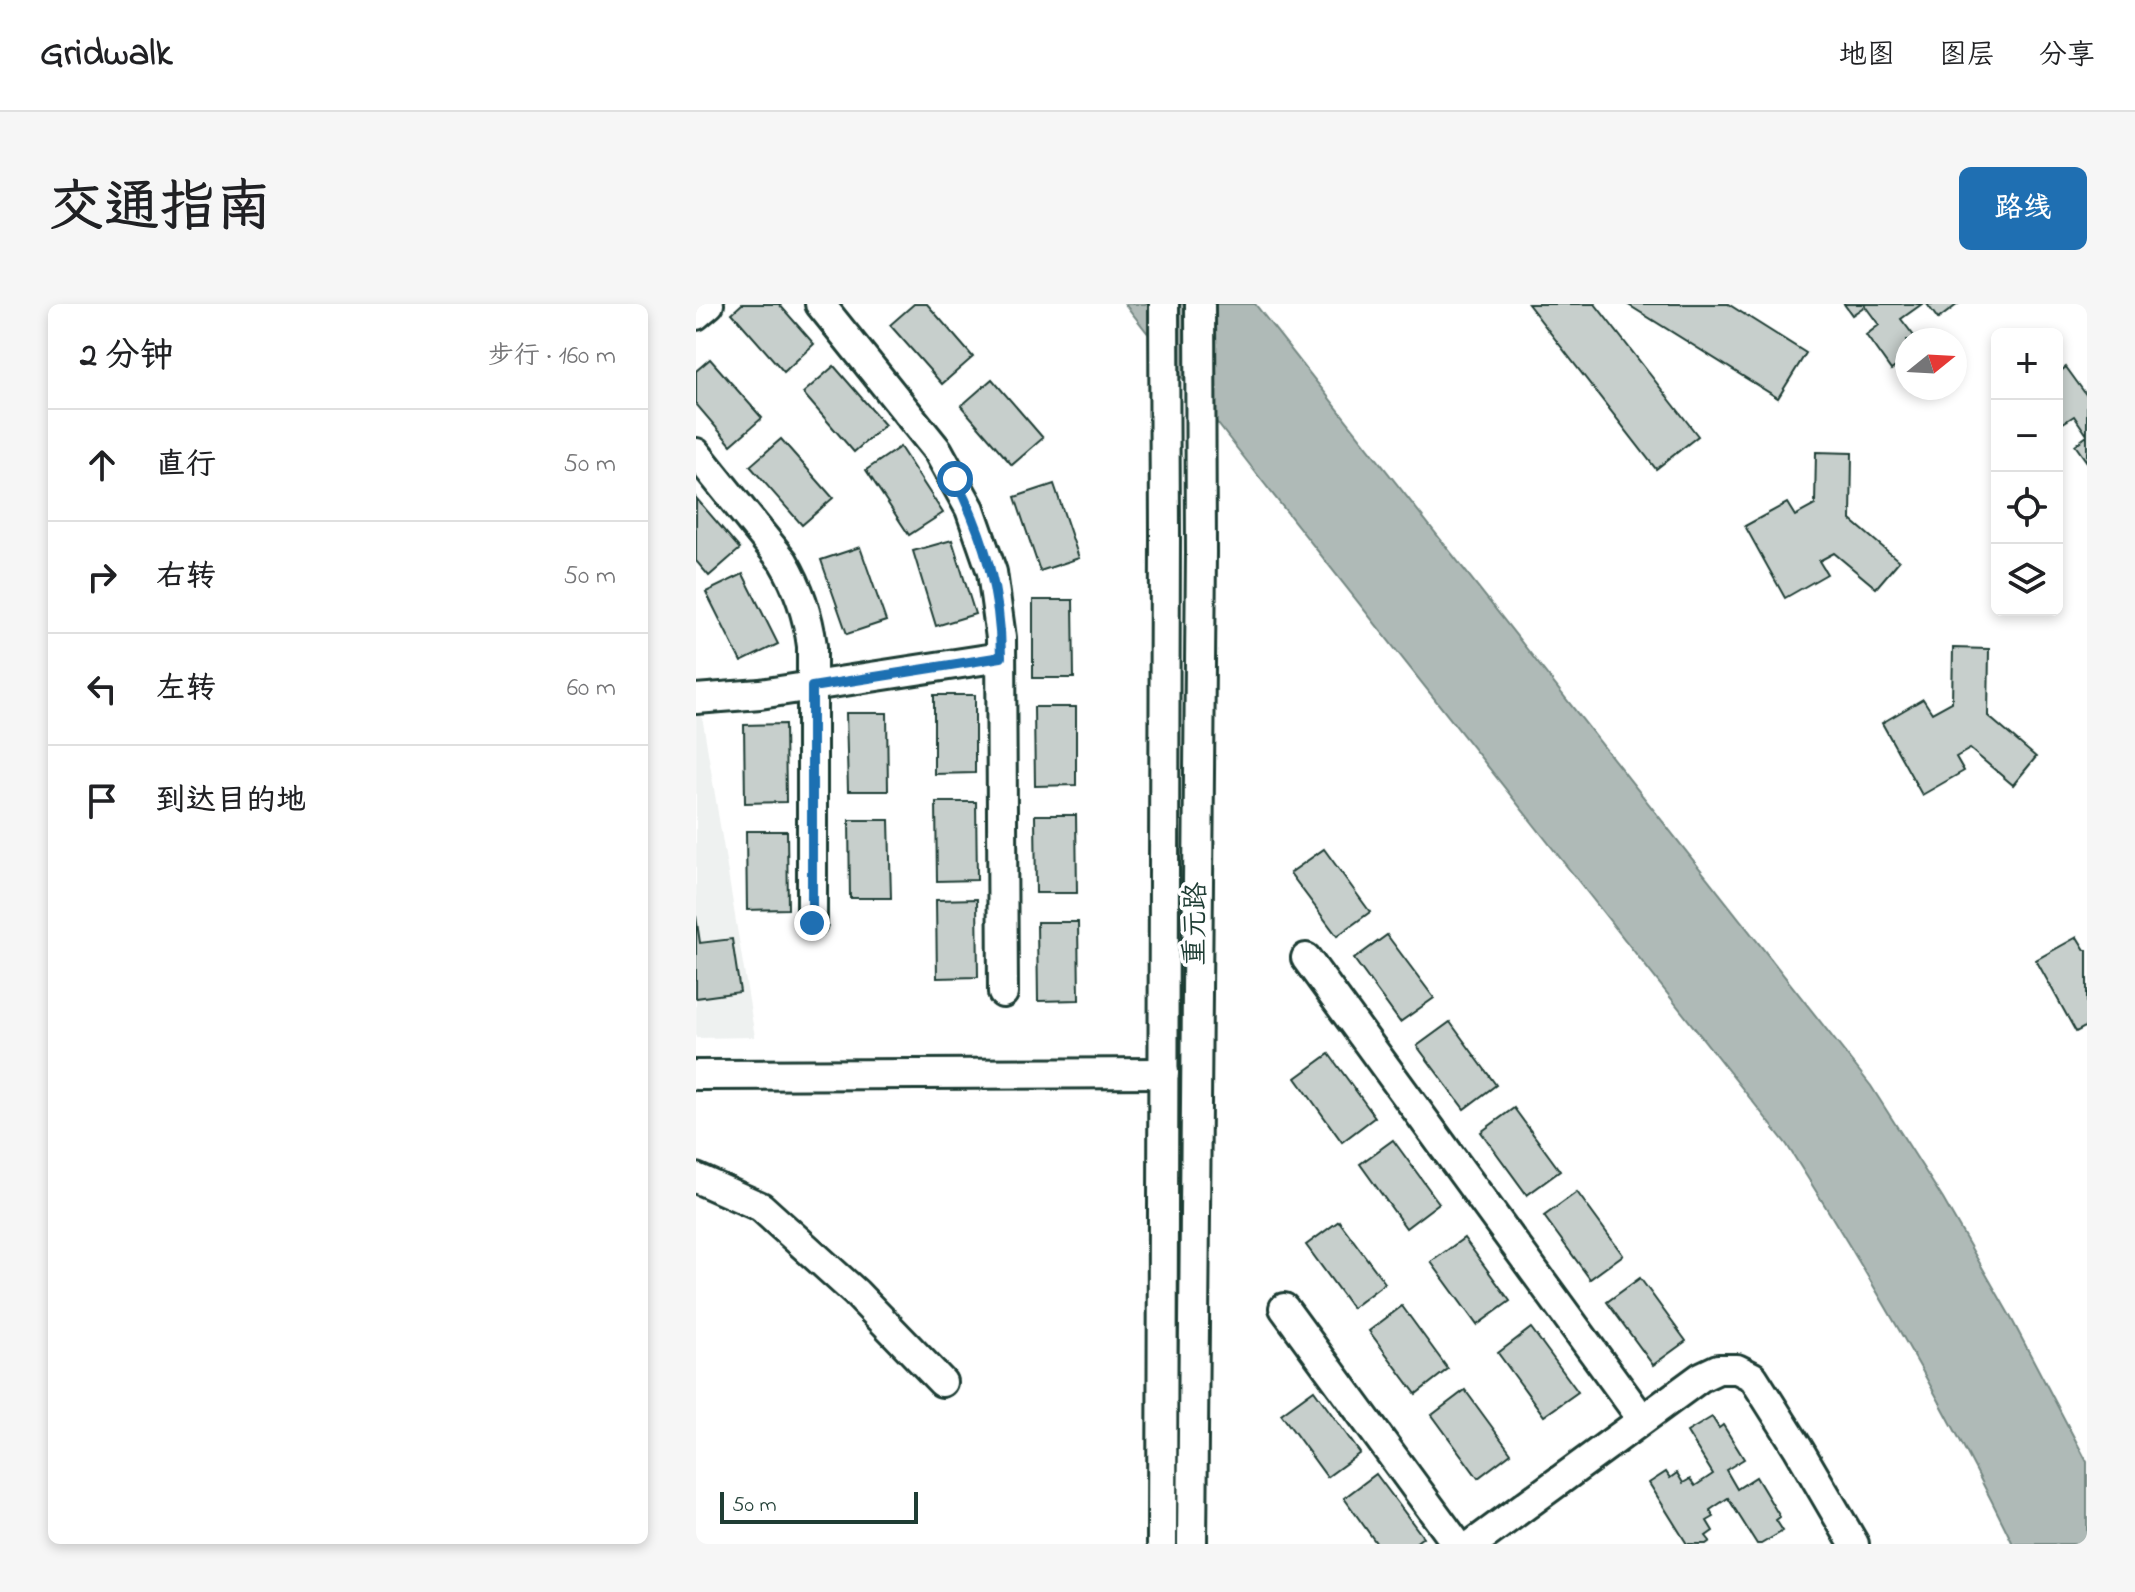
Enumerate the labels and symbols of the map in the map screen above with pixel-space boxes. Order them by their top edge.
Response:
north arrow [1895,328,1967,400]
route start [937,461,973,497]
street label: 重元路 [1176,882,1218,966]
route end [794,905,830,941]
scale bar [720,1488,918,1524]

